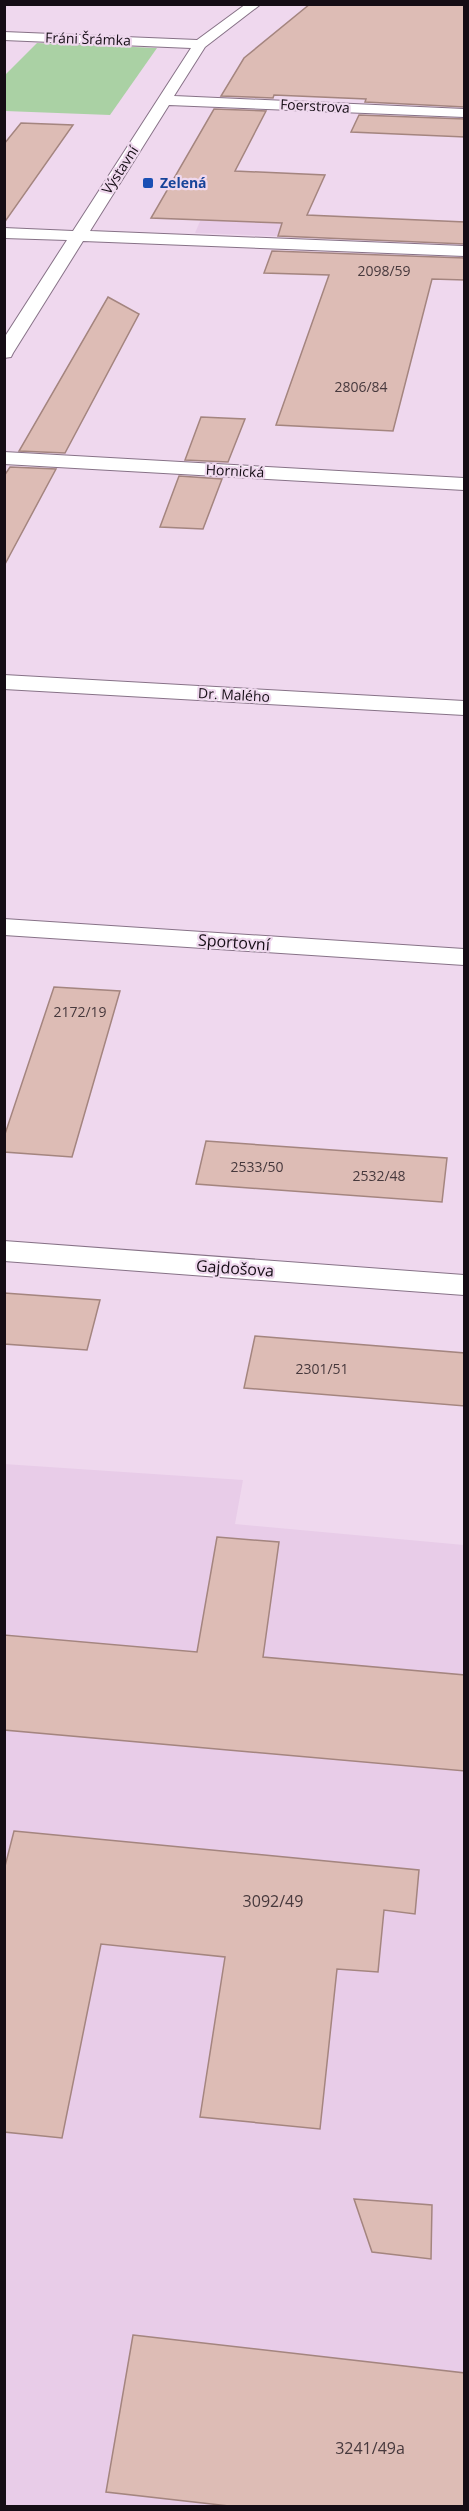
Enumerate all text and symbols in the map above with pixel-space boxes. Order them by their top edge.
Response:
street label: Fráni Šrámka [45,28,131,49]
street label: Foerstrova [280,94,350,117]
street label: Výstavní [97,142,142,198]
place label: Zelená [160,173,207,192]
marker: Zelená [141,176,155,190]
house number: 2098/59 [357,261,411,280]
house number: 2806/84 [334,377,388,396]
street label: Hornická [205,459,265,482]
street label: Dr. Malého [198,683,270,706]
street label: Sportovní [197,929,272,956]
house number: 2172/19 [53,1002,107,1021]
house number: 2533/50 [230,1157,284,1176]
house number: 2532/48 [352,1166,406,1185]
street label: Gajdošova [195,1254,275,1282]
house number: 2301/51 [295,1359,349,1378]
house number: 3092/49 [243,1890,303,1912]
house number: 3241/49a [335,2437,405,2459]

